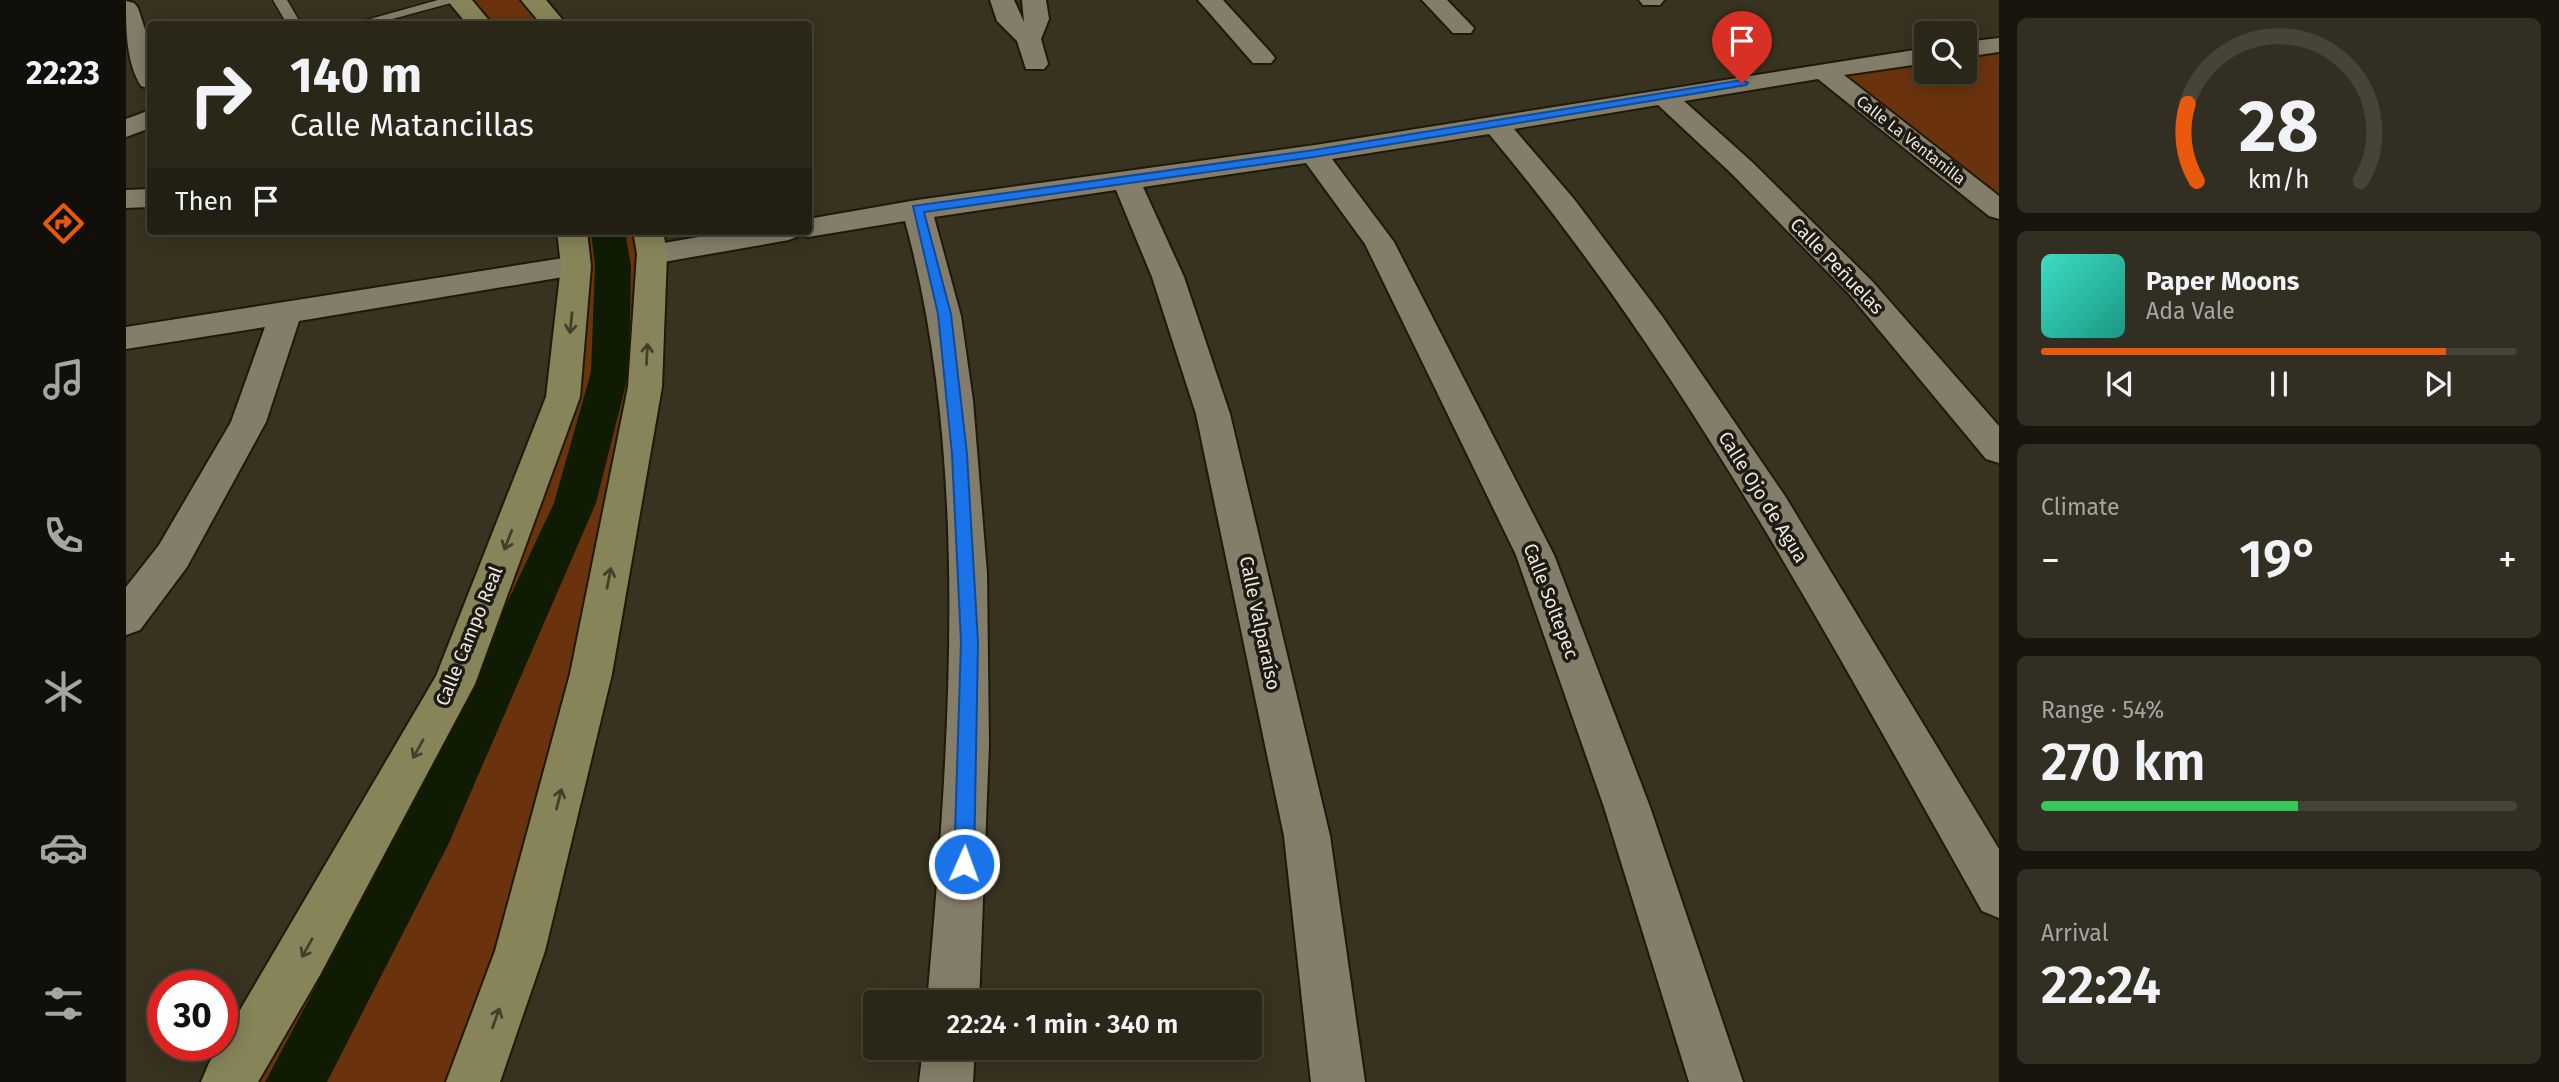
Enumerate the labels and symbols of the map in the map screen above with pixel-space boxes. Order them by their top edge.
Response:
pin [1712,11,1772,83]
street label: Calle La Ventanilla [1853,92,1969,188]
street label: Calle Peñuelas [1785,213,1889,319]
one-way arrow [564,312,577,334]
one-way arrow [640,342,653,365]
street label: Calle Ojo de Agua [1713,427,1813,567]
one-way arrow [501,529,514,551]
street label: Calle Soltepec [1518,540,1584,662]
street label: Calle Valparaíso [1235,554,1285,692]
street label: Calle Campo Real [431,562,508,709]
one-way arrow [603,567,616,590]
one-way arrow [411,738,425,758]
one-way arrow [553,788,566,811]
position arrow [927,827,1001,901]
one-way arrow [300,937,314,957]
speed limit sign: 30 [147,970,238,1061]
one-way arrow [491,1007,503,1029]

